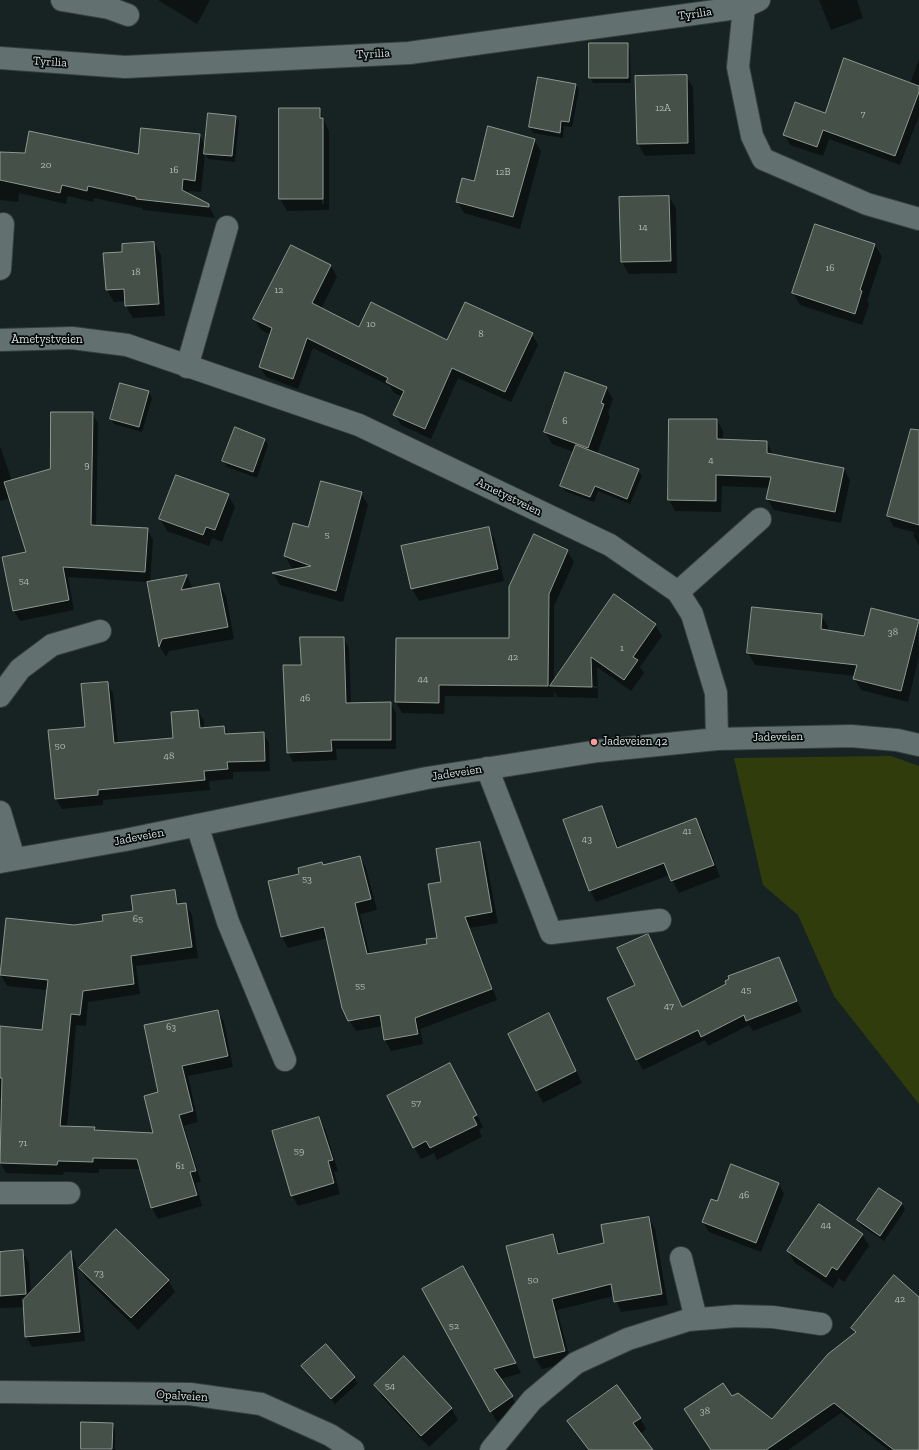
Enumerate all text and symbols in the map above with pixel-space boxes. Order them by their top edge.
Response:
street label: Tyrilia [677,4,713,24]
street label: Tyrilia [356,46,390,62]
street label: Tyrilia [33,54,67,70]
house number: 12A [655,102,671,114]
house number: 7 [861,108,865,120]
house number: 20 [41,159,51,171]
house number: 16 [169,164,179,176]
house number: 12B [495,166,511,178]
house number: 14 [638,221,648,233]
house number: 16 [825,262,835,274]
house number: 18 [131,266,141,278]
house number: 12 [275,284,283,296]
house number: 10 [366,318,376,330]
house number: 8 [478,328,484,340]
street label: Ametystveien [11,333,83,347]
house number: 6 [562,415,568,427]
house number: 4 [708,454,714,466]
house number: 9 [84,459,90,471]
street label: Ametystveien [474,475,544,519]
house number: 5 [324,529,330,541]
house number: 54 [19,575,29,587]
house number: 38 [888,626,898,638]
house number: 1 [620,642,624,654]
house number: 42 [508,651,518,663]
house number: 44 [418,673,428,685]
house number: 46 [300,692,310,704]
street label: Jadeveien [753,729,803,745]
place label: Jadeveien 42 [602,735,668,749]
marker: Jadeveien 42 [589,737,599,747]
house number: 50 [55,740,65,752]
house number: 48 [164,750,174,762]
street label: Jadeveien [431,762,483,784]
street label: Jadeveien [113,825,165,849]
house number: 41 [682,825,692,837]
house number: 43 [582,833,592,845]
house number: 53 [302,873,312,885]
house number: 65 [133,913,143,925]
house number: 55 [355,980,365,992]
house number: 45 [741,984,751,996]
house number: 47 [664,1000,674,1012]
house number: 63 [166,1021,176,1033]
house number: 57 [411,1097,421,1109]
house number: 71 [19,1137,27,1149]
house number: 59 [294,1145,304,1157]
house number: 61 [175,1160,185,1172]
house number: 46 [739,1189,749,1201]
house number: 44 [821,1219,831,1231]
house number: 73 [94,1267,104,1279]
house number: 50 [528,1274,538,1286]
house number: 42 [895,1293,905,1305]
house number: 52 [449,1320,459,1332]
house number: 54 [385,1380,395,1392]
street label: Opalveien [156,1387,208,1405]
house number: 38 [700,1405,710,1417]

